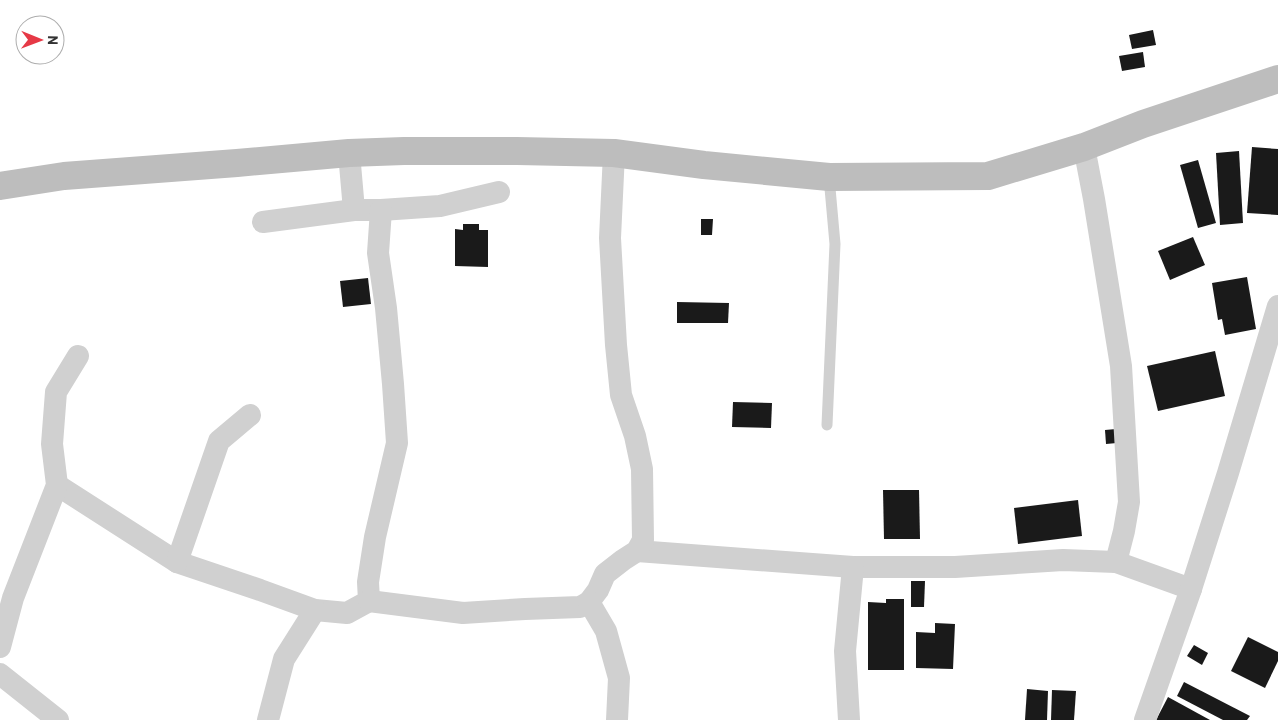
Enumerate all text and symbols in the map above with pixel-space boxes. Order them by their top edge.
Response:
north arrow [15,15,65,65]
text: N [45,35,62,45]

